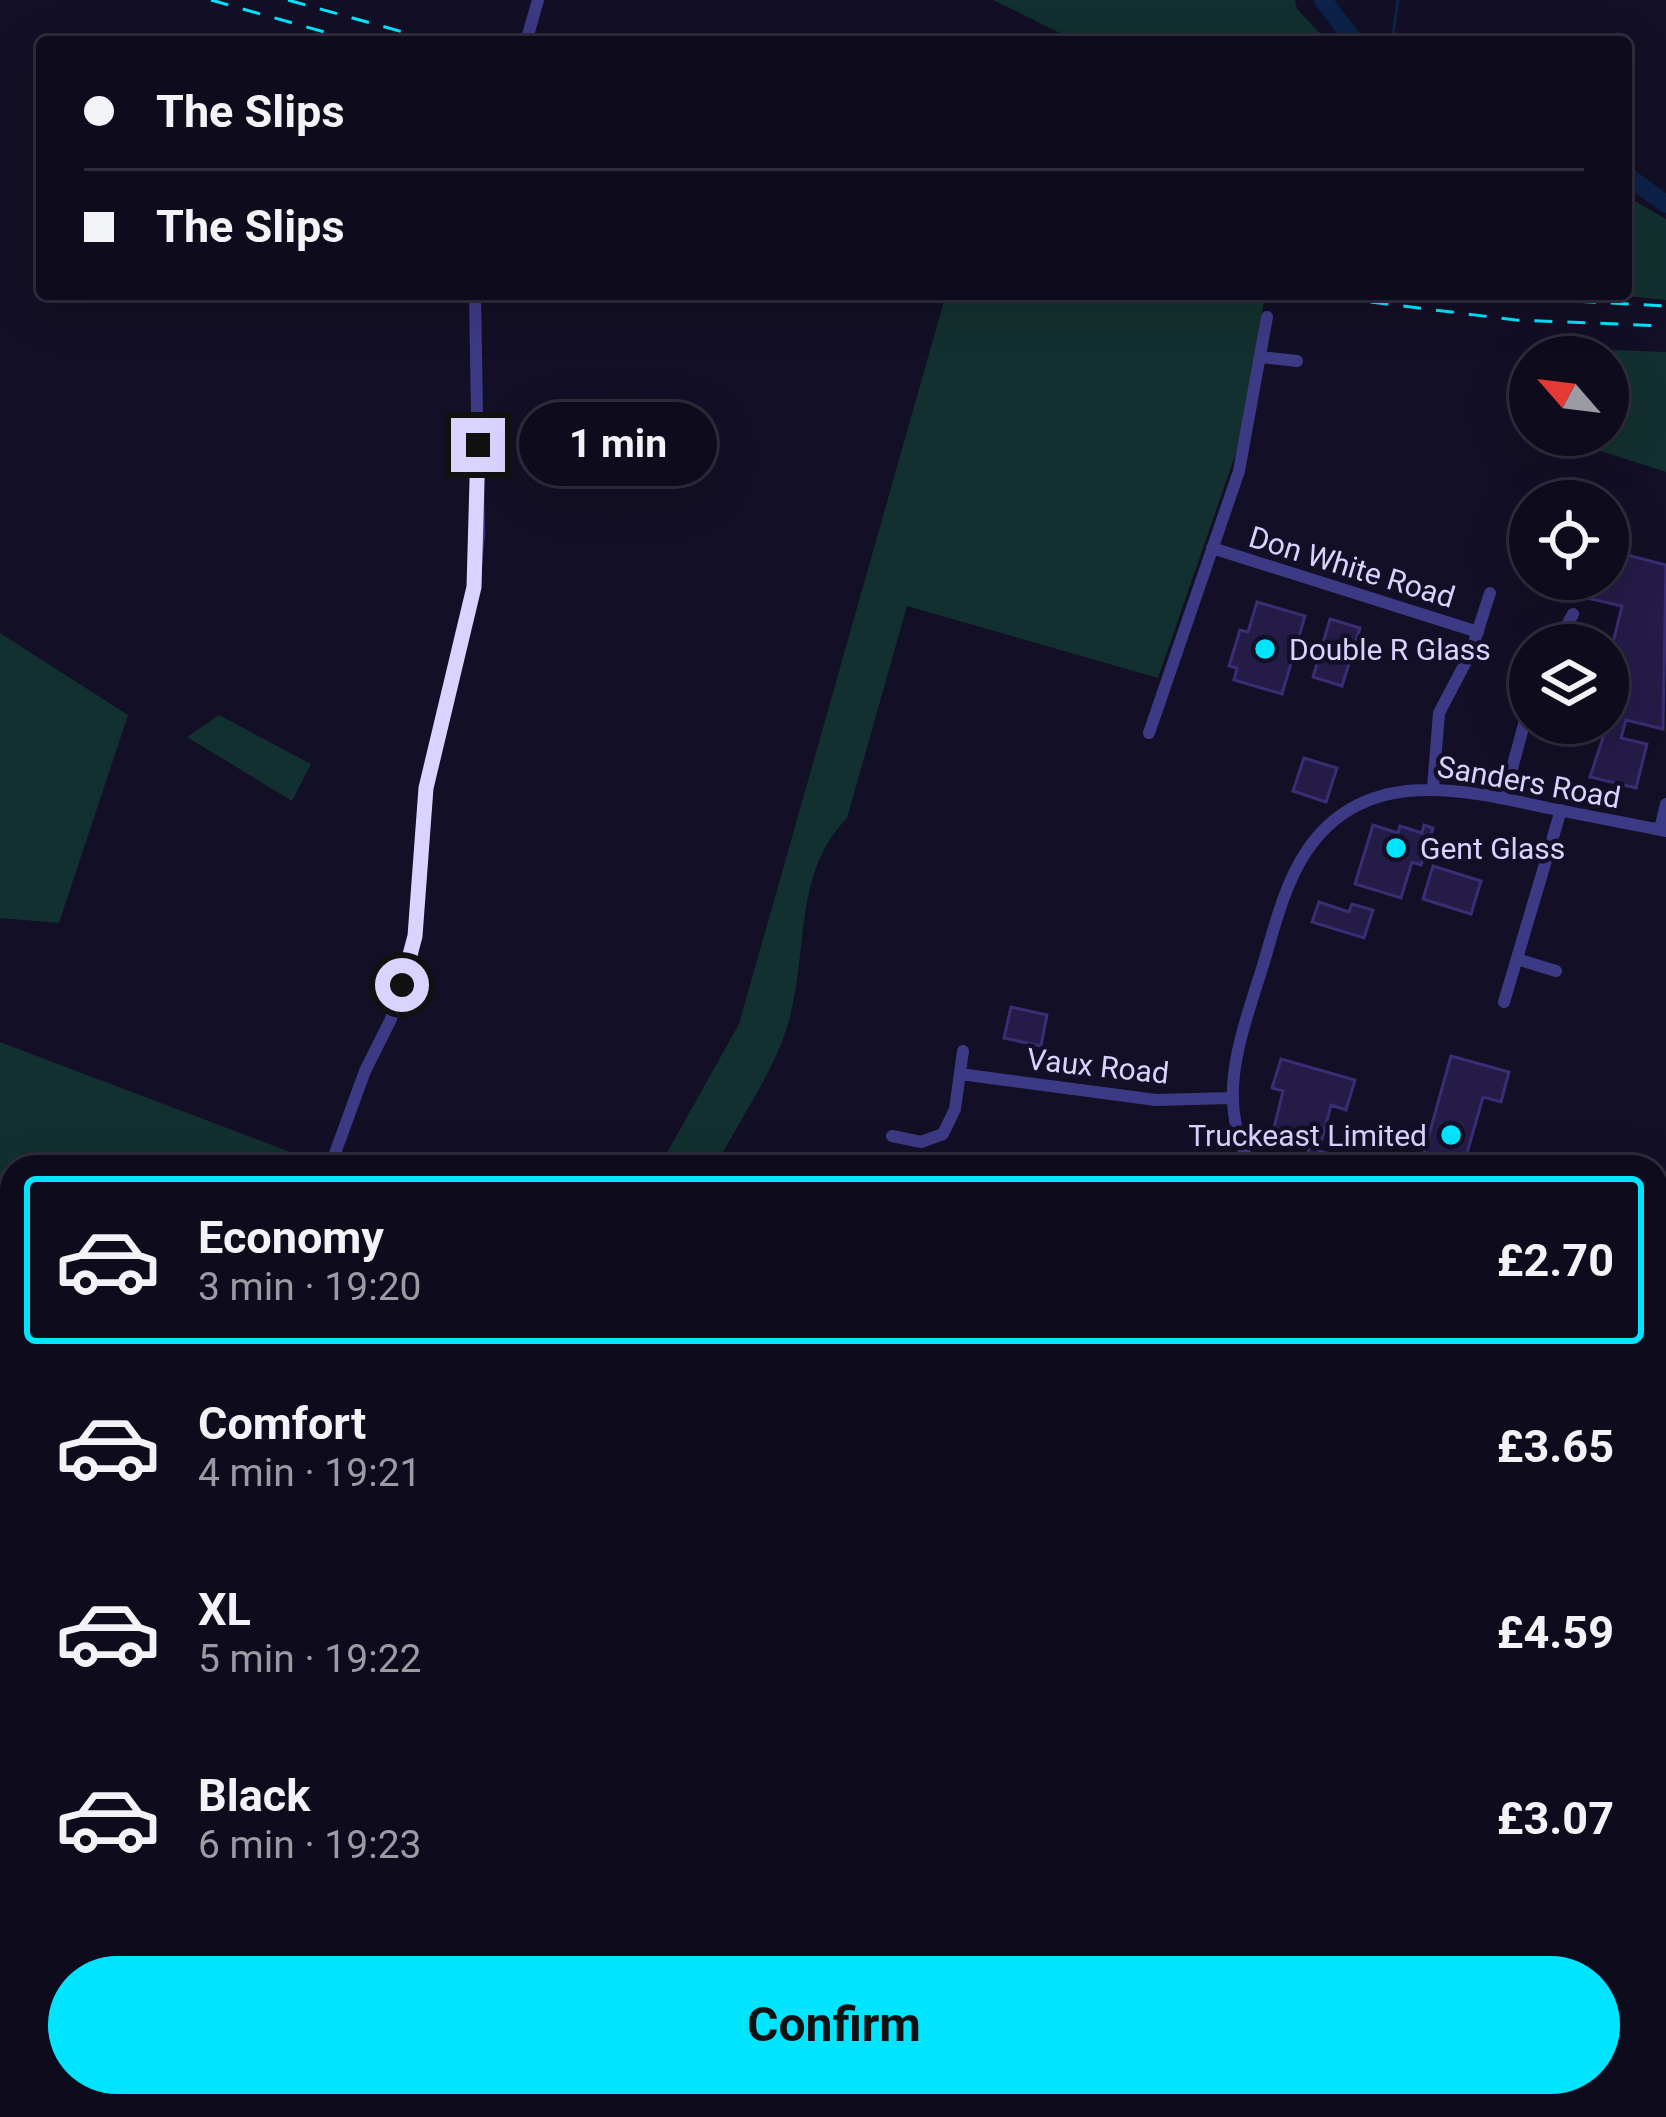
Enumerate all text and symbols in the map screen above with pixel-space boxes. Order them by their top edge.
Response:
text: The Slips [156,85,345,138]
text: The Slips [156,200,345,253]
north arrow [1509,336,1629,456]
map controls [1509,336,1629,744]
callout: 1 min [520,403,718,487]
route end [451,418,505,472]
text: 1 min [569,421,667,467]
button: locate [1509,480,1629,600]
street label: Don White Road [1245,519,1459,615]
button: layers [1509,624,1629,744]
place label: Double R Glass [1289,632,1491,667]
marker: Double R Glass [1252,636,1278,662]
street label: Sanders Road [1435,749,1623,815]
place label: Gent Glass [1420,831,1565,866]
marker: Gent Glass [1383,835,1409,861]
route start [375,958,429,1012]
street label: Vaux Road [1025,1041,1171,1091]
place label: Truckeast Limited [1188,1118,1427,1153]
marker: Truckeast Limited [1438,1122,1464,1148]
icon: car [54,1206,162,1314]
text: Economy [198,1211,384,1264]
text: £2.70 [1497,1234,1614,1287]
text: 3 min · 19:20 [198,1264,421,1310]
icon: car [54,1392,162,1500]
text: Comfort [198,1397,366,1450]
text: £3.65 [1497,1420,1614,1473]
text: 4 min · 19:21 [198,1450,421,1496]
icon: car [54,1578,162,1686]
text: XL [198,1583,251,1636]
text: £4.59 [1497,1606,1614,1659]
text: 5 min · 19:22 [198,1636,421,1682]
icon: car [54,1764,162,1872]
text: Black [198,1769,310,1822]
text: £3.07 [1497,1792,1614,1845]
text: 6 min · 19:23 [198,1822,421,1868]
button: Confirm [48,1956,1620,2094]

